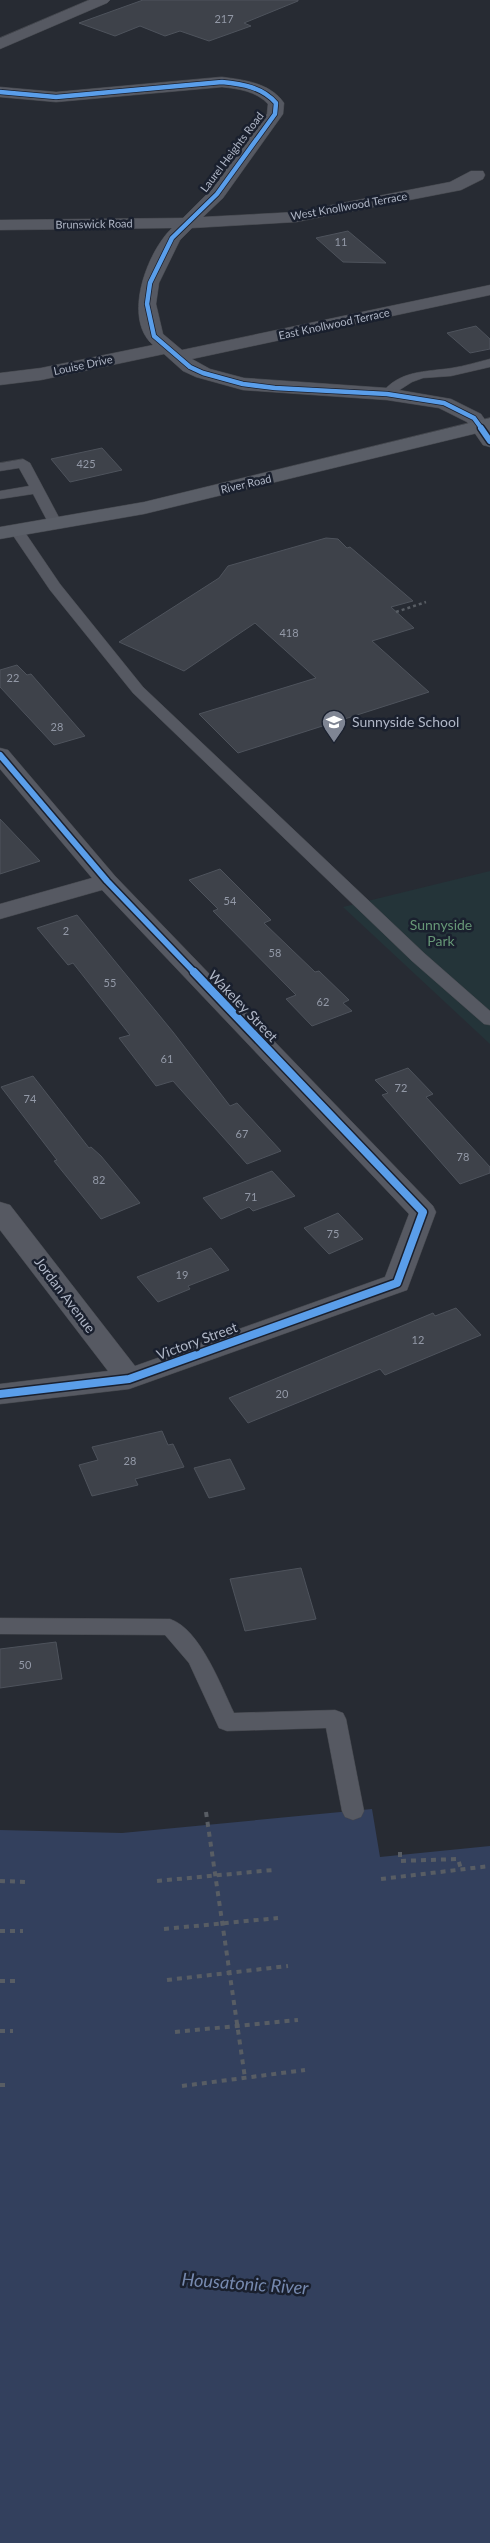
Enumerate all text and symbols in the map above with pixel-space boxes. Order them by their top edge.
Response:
house number: 217 [214,12,234,25]
street label: Laurel Heights Road [197,109,266,194]
street label: West Knollwood Terrace [290,189,408,222]
street label: Brunswick Road [55,216,133,231]
house number: 11 [335,235,347,248]
street label: East Knollwood Terrace [277,305,391,342]
street label: Louise Drive [52,352,114,377]
house number: 425 [76,457,96,470]
street label: River Road [219,471,273,496]
house number: 418 [279,626,299,639]
house number: 22 [7,671,19,684]
school or university icon: Sunnyside School [321,709,347,743]
place label: Sunnyside School [352,713,459,730]
house number: 28 [51,720,63,733]
house number: 54 [224,894,237,907]
park label: Sunnyside Park [410,916,472,949]
house number: 2 [63,924,69,937]
house number: 58 [269,946,281,959]
street label: Wakeley Street [205,966,282,1045]
house number: 55 [104,976,116,989]
house number: 62 [317,995,329,1008]
house number: 61 [161,1052,173,1065]
house number: 72 [395,1081,407,1094]
house number: 74 [24,1092,37,1105]
house number: 67 [236,1127,248,1140]
house number: 78 [457,1150,469,1163]
house number: 82 [93,1173,105,1186]
house number: 71 [245,1190,257,1203]
house number: 75 [327,1227,339,1240]
street label: Jordan Avenue [31,1253,99,1336]
house number: 19 [176,1268,188,1281]
street label: Victory Street [154,1318,240,1363]
house number: 12 [412,1333,424,1346]
house number: 20 [276,1387,289,1400]
house number: 28 [124,1454,136,1467]
house number: 50 [19,1658,32,1671]
water label: Housatonic River [181,2268,310,2298]

